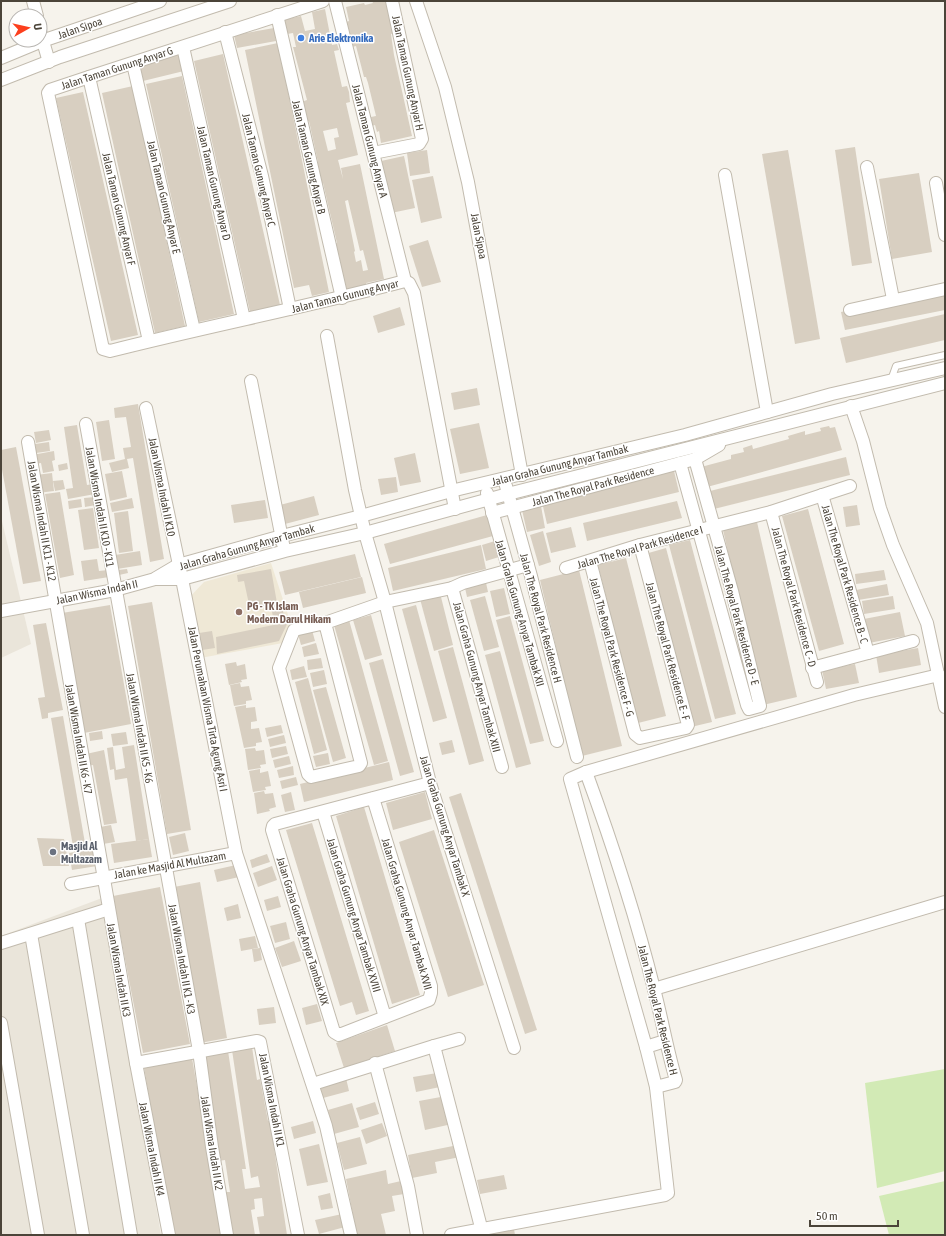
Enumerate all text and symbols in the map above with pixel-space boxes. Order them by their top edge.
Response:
north arrow [8,8,48,48]
street label: Jalan Taman Gunung Anyar H [390,14,426,132]
street label: Jalan Sipoa [56,15,104,41]
text: U [32,23,44,31]
place label: Arie Elektronika [308,32,373,44]
marker: Arie Elektronika [296,33,306,43]
street label: Jalan Taman Gunung Anyar G [60,44,175,92]
street label: Jalan Taman Gunung Anyar A [350,83,390,199]
street label: Jalan Taman Gunung Anyar B [290,99,328,216]
street label: Jalan Taman Gunung Anyar C [240,112,278,228]
street label: Jalan Taman Gunung Anyar D [195,125,233,241]
street label: Jalan Taman Gunung Anyar E [145,139,183,255]
street label: Jalan Taman Gunung Anyar F [100,151,138,267]
street label: Jalan Sipoa [469,212,489,260]
street label: Jalan Taman Gunung Anyar [290,277,400,315]
street label: Jalan Wisma Indah II K10 [147,436,177,538]
street label: Jalan Graha Gunung Anyar Tambak [491,442,630,488]
street label: Jalan Wisma Indah II K10 - K11 [83,446,117,568]
street label: Jalan Wisma Indah II K11 - K12 [25,460,59,582]
street label: Jalan The Royal Park Residence [531,464,655,508]
street label: Jalan The Royal Park Residence B - C [819,503,871,645]
street label: Jalan Graha Gunung Anyar Tambak [178,522,316,572]
street label: Jalan The Royal Park Residence I [576,523,704,571]
street label: Jalan The Royal Park Residence C - D [770,526,818,668]
street label: Jalan Graha Gunung Anyar Tambak XII [493,538,547,688]
street label: Jalan The Royal Park Residence D - E [713,544,762,686]
street label: Jalan The Royal Park Residence H [518,552,564,684]
street label: Jalan The Royal Park Residence F - G [588,576,636,718]
street label: Jalan Wisma Indah II [55,577,139,607]
street label: Jalan The Royal Park Residence E - F [644,581,692,722]
place label: PG - TK Islam Modern Darul Hikam [247,600,331,625]
street label: Jalan Graha Gunung Anyar Tambak XIII [451,601,503,753]
marker: PG - TK Islam Modern Darul Hikam [234,607,244,617]
street label: Jalan Perumahan Wisma Tirta Agung Asri I [186,625,230,793]
street label: Jalan Wisma Indah II K5 - K6 [124,672,156,784]
street label: Jalan Wisma Indah II K6 - K7 [63,683,95,795]
street label: Jalan Graha Gunung Anyar Tambak X [418,754,472,898]
street label: Jalan Graha Gunung Anyar Tambak XVIII [325,837,383,993]
street label: Jalan Graha Gunung Anyar Tambak XVII [380,837,434,991]
place label: Masjid Al Multazam [61,840,102,865]
marker: Masjid Al Multazam [48,847,58,857]
street label: Jalan ke Masjid Al Multazam [113,849,227,881]
street label: Jalan Graha Gunung Anyar Tambak XIX [275,855,331,1007]
street label: Jalan Wisma Indah II K1 - K3 [166,903,198,1015]
street label: Jalan Wisma Indah II K3 [105,922,133,1018]
street label: Jalan The Royal Park Residence H [636,944,680,1076]
street label: Jalan Wisma Indah II K1 [257,1052,287,1148]
street label: Jalan Wisma Indah II K2 [199,1095,225,1191]
street label: Jalan Wisma Indah II K4 [137,1101,167,1197]
scale bar [810,1202,898,1228]
text: 50 m [816,1209,838,1223]

